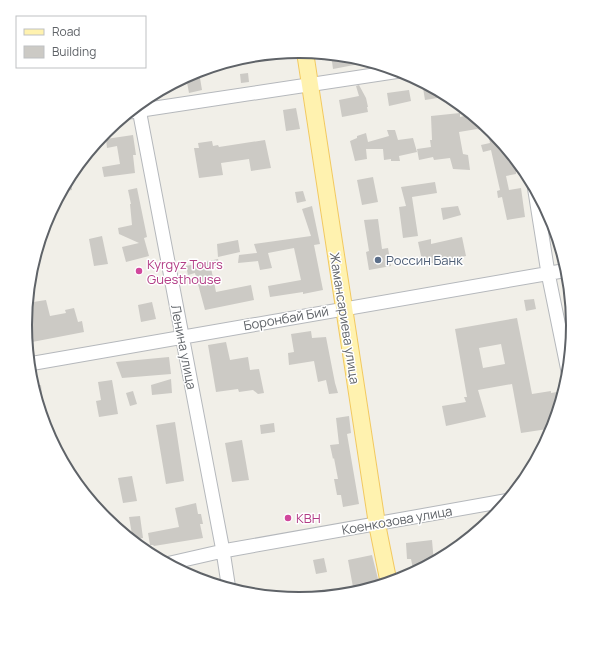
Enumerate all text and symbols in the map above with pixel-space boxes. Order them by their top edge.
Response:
legend [16,16,146,68]
text: Road [52,23,80,40]
text: Building [52,43,96,60]
street label: Жамансариева улица [326,251,364,385]
place label: Россин Банк [386,251,463,269]
place label: Kyrgyz Tours Guesthouse [147,255,223,288]
marker: Россин Банк [373,255,383,265]
marker: Kyrgyz Tours Guesthouse [134,266,144,276]
street label: Боронбай Бий [242,302,330,334]
street label: Ленина улица [167,303,201,391]
street label: Коенкозова улица [340,501,454,539]
place label: KBH [296,509,321,527]
marker: KBH [283,513,293,523]

